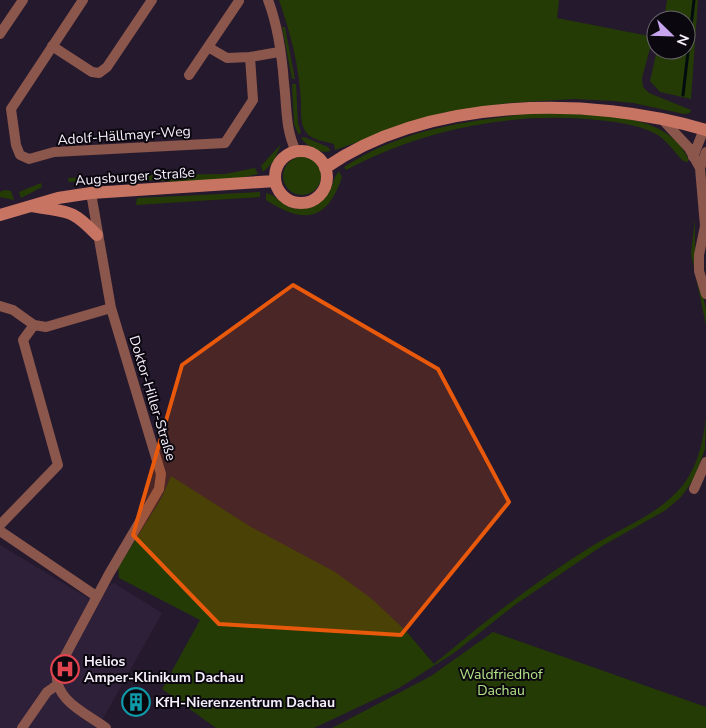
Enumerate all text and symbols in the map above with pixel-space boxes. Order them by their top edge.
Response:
north arrow [646,10,696,60]
text: N [672,31,693,48]
street label: Adolf-Hällmayr-Weg [57,121,191,150]
street label: Augsburger Straße [74,163,196,190]
street label: Doktor-Hiller-Straße [124,333,181,463]
place label: Helios Amper-Klinikum Dachau [84,652,244,687]
hospital icon: Helios Amper-Klinikum Dachau [50,654,80,684]
park label: Waldfriedhof Dachau [459,665,543,700]
building icon: KfH-Nierenzentrum Dachau [121,687,151,717]
place label: KfH-Nierenzentrum Dachau [155,693,335,712]

